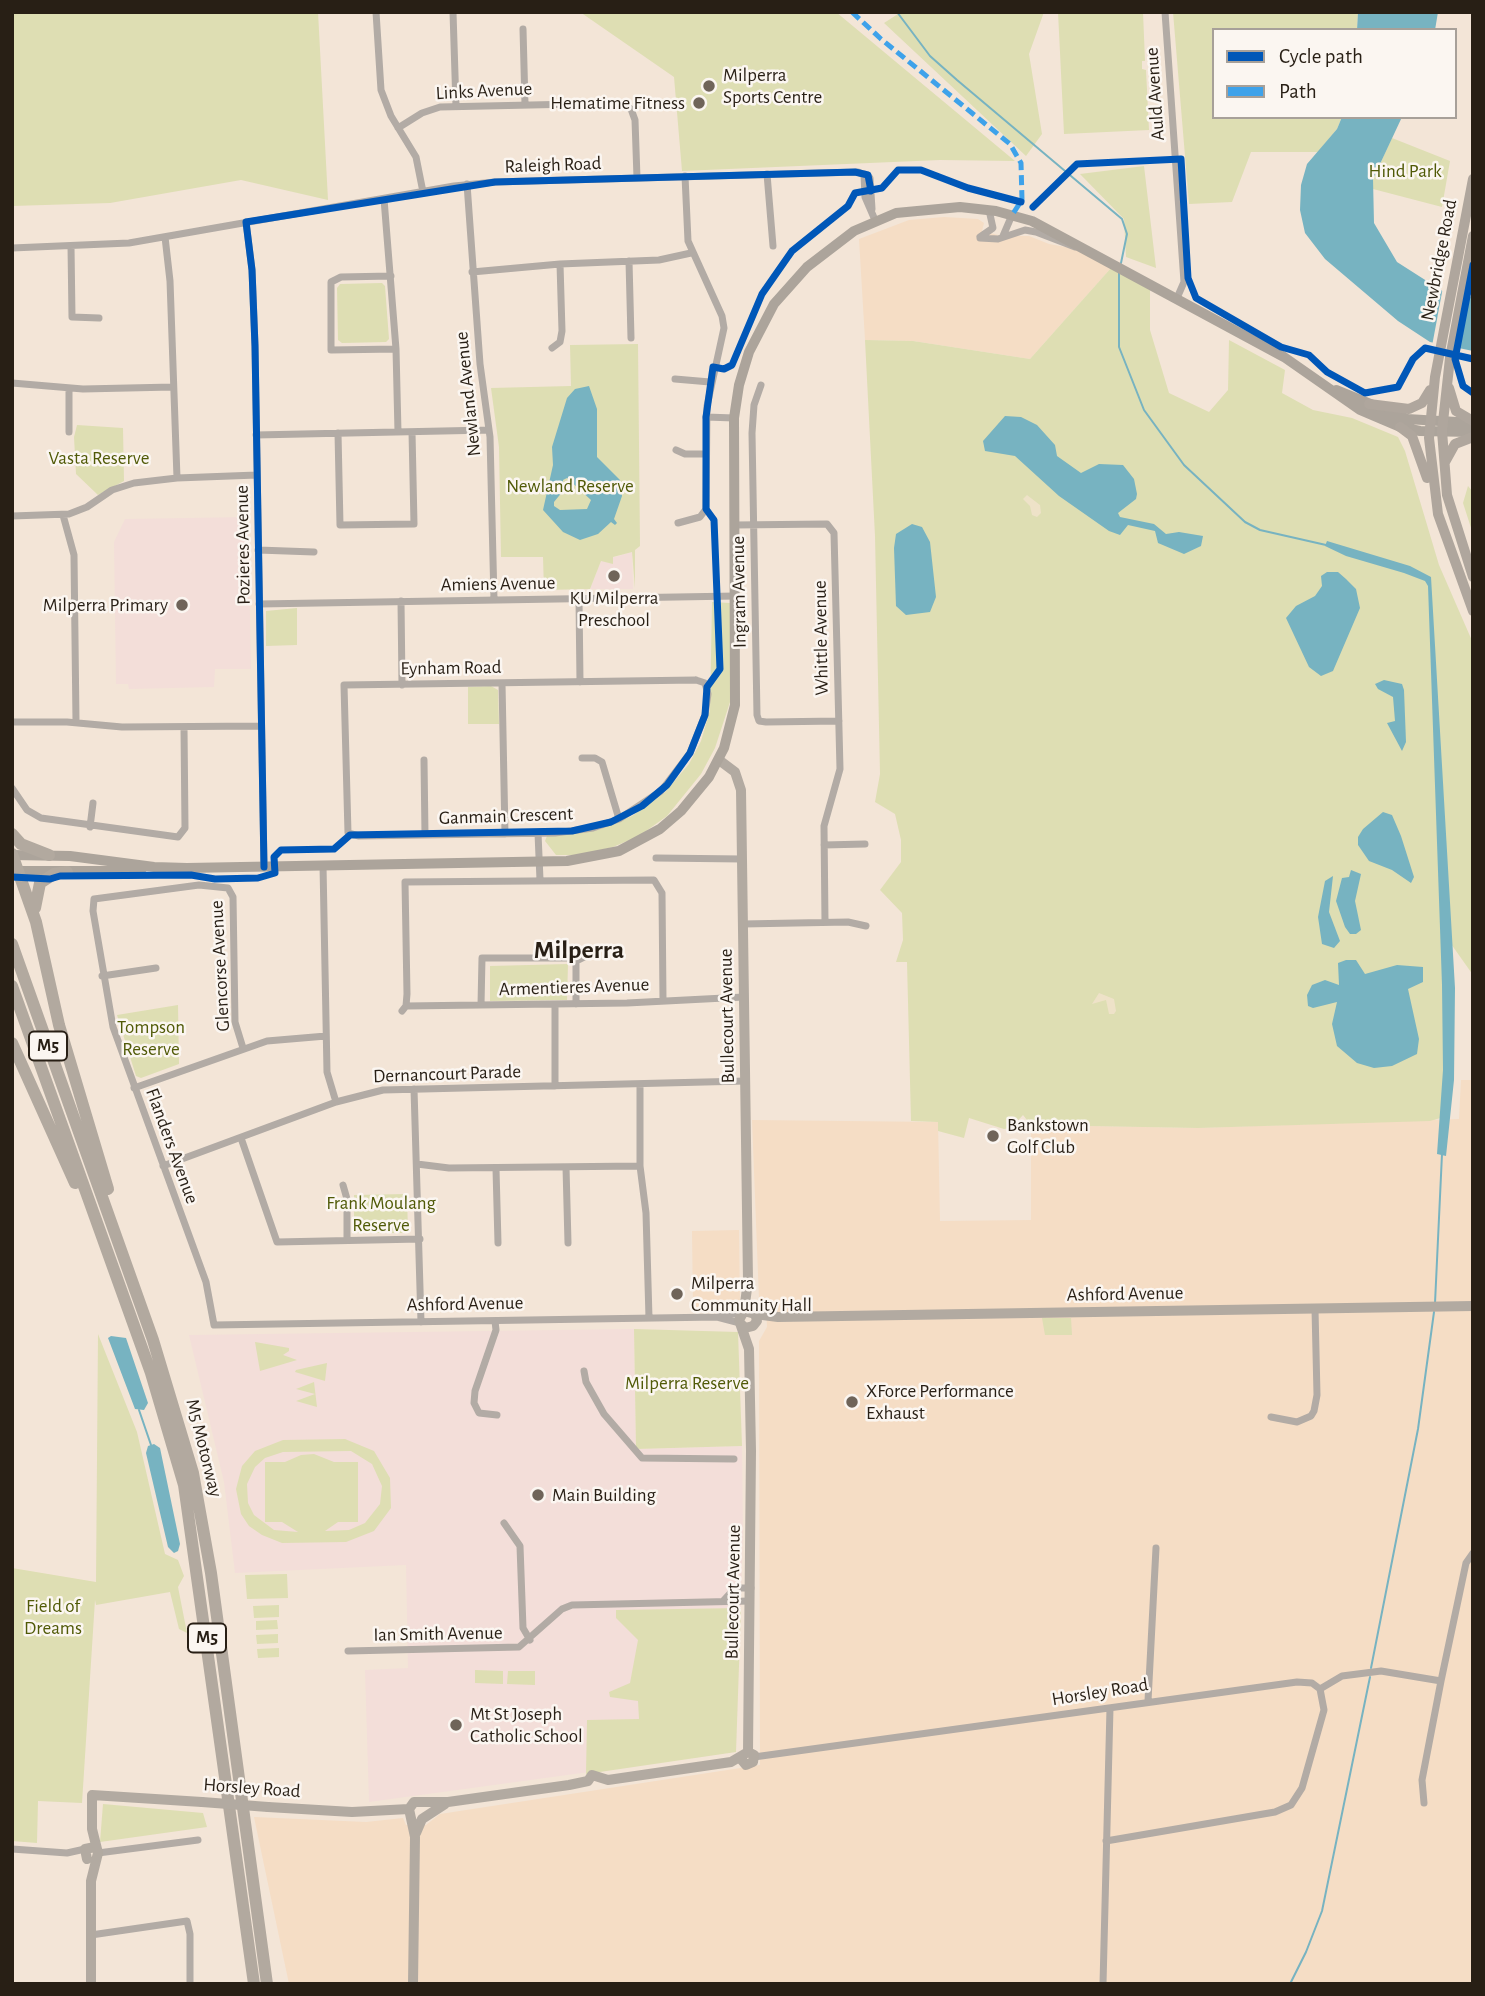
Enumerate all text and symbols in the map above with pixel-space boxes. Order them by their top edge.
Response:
legend [1212,28,1457,119]
text: Cycle path [1279,46,1363,67]
street label: Auld Avenue [1140,47,1170,141]
place label: Milperra Sports Centre [723,64,822,108]
street label: Links Avenue [435,77,533,105]
marker: Milperra Sports Centre [701,78,717,94]
text: Path [1279,81,1317,102]
place label: Hematime Fitness [550,92,685,114]
marker: Hematime Fitness [691,95,707,111]
street label: Raleigh Road [504,152,602,178]
park label: Hind Park [1368,160,1442,182]
street label: Newbridge Road [1416,197,1462,323]
street label: Newland Avenue [450,330,486,458]
park label: Vasta Reserve [49,447,149,469]
park label: Newland Reserve [506,475,634,497]
street label: Pozieres Avenue [231,485,255,605]
street label: Ingram Avenue [727,536,751,648]
marker: KU Milperra Preschool [606,568,622,584]
street label: Amiens Avenue [440,572,556,596]
street label: Whittle Avenue [809,580,833,696]
place label: KU Milperra Preschool [570,587,658,631]
place label: Milperra Primary [43,594,168,616]
marker: Milperra Primary [174,597,190,613]
street label: Eynham Road [400,656,502,680]
street label: Ganmain Crescent [439,802,573,830]
street label: Glencorse Avenue [205,900,235,1032]
district label: Milperra [534,934,624,966]
street label: Bullecourt Avenue [714,948,740,1084]
street label: Armentieres Avenue [498,973,650,1001]
park label: Tompson Reserve [117,1016,185,1060]
road number: M5 [29,1031,67,1060]
street label: Dernancourt Parade [373,1060,521,1088]
street label: Flanders Avenue [140,1085,204,1207]
place label: Bankstown Golf Club [1007,1114,1089,1158]
marker: Bankstown Golf Club [985,1128,1001,1144]
park label: Frank Moulang Reserve [326,1192,436,1236]
place label: Milperra Community Hall [691,1272,812,1316]
street label: Ashford Avenue [1066,1282,1184,1306]
marker: Milperra Community Hall [669,1286,685,1302]
street label: Ashford Avenue [406,1292,524,1316]
park label: Milperra Reserve [625,1372,749,1394]
place label: XForce Performance Exhaust [866,1380,1014,1424]
marker: XForce Performance Exhaust [844,1394,860,1410]
street label: M5 Motorway [181,1397,227,1499]
place label: Main Building [552,1484,656,1506]
marker: Main Building [530,1487,546,1503]
street label: Bullecourt Avenue [720,1524,746,1660]
park label: Field of Dreams [24,1595,82,1639]
street label: Ian Smith Avenue [373,1621,503,1647]
road number: M5 [188,1624,226,1652]
street label: Horsley Road [1050,1673,1150,1711]
place label: Mt St Joseph Catholic School [470,1703,583,1747]
marker: Mt St Joseph Catholic School [448,1717,464,1733]
street label: Horsley Road [203,1773,301,1803]

